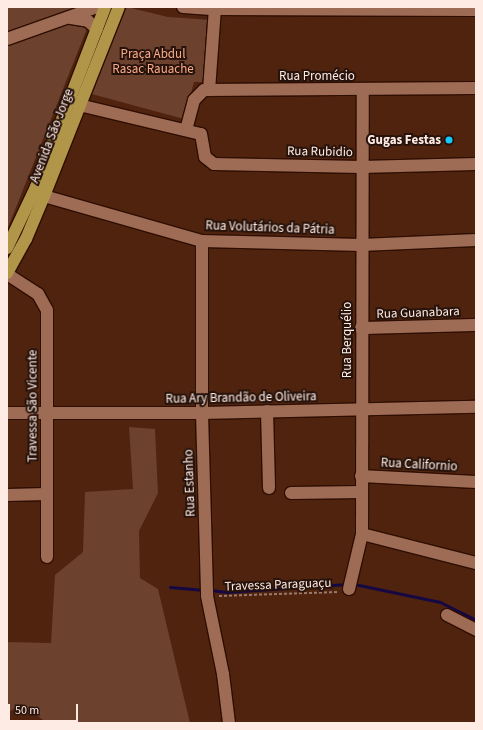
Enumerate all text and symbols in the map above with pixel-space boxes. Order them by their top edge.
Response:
park label: Praça Abdul Rasac Rauache [112,47,194,78]
street label: Rua Promécio [279,68,355,84]
street label: Avenida São Jorge [27,87,77,185]
place label: Gugas Festas [367,132,441,148]
marker: Gugas Festas [444,135,454,145]
street label: Rua Rubidio [287,144,353,160]
street label: Rua Volutários da Pátria [205,218,335,238]
street label: Rua Berquélio [339,302,355,378]
street label: Rua Guanabara [376,304,460,322]
street label: Travessa São Vicente [25,350,41,462]
street label: Rua Ary Brandão de Oliveira [165,389,317,407]
street label: Rua Estanho [181,449,199,517]
street label: Rua Californio [380,455,458,475]
street label: Travessa Paraguaçu [224,575,332,595]
scale bar [10,696,80,722]
text: 50 m [15,702,39,719]

